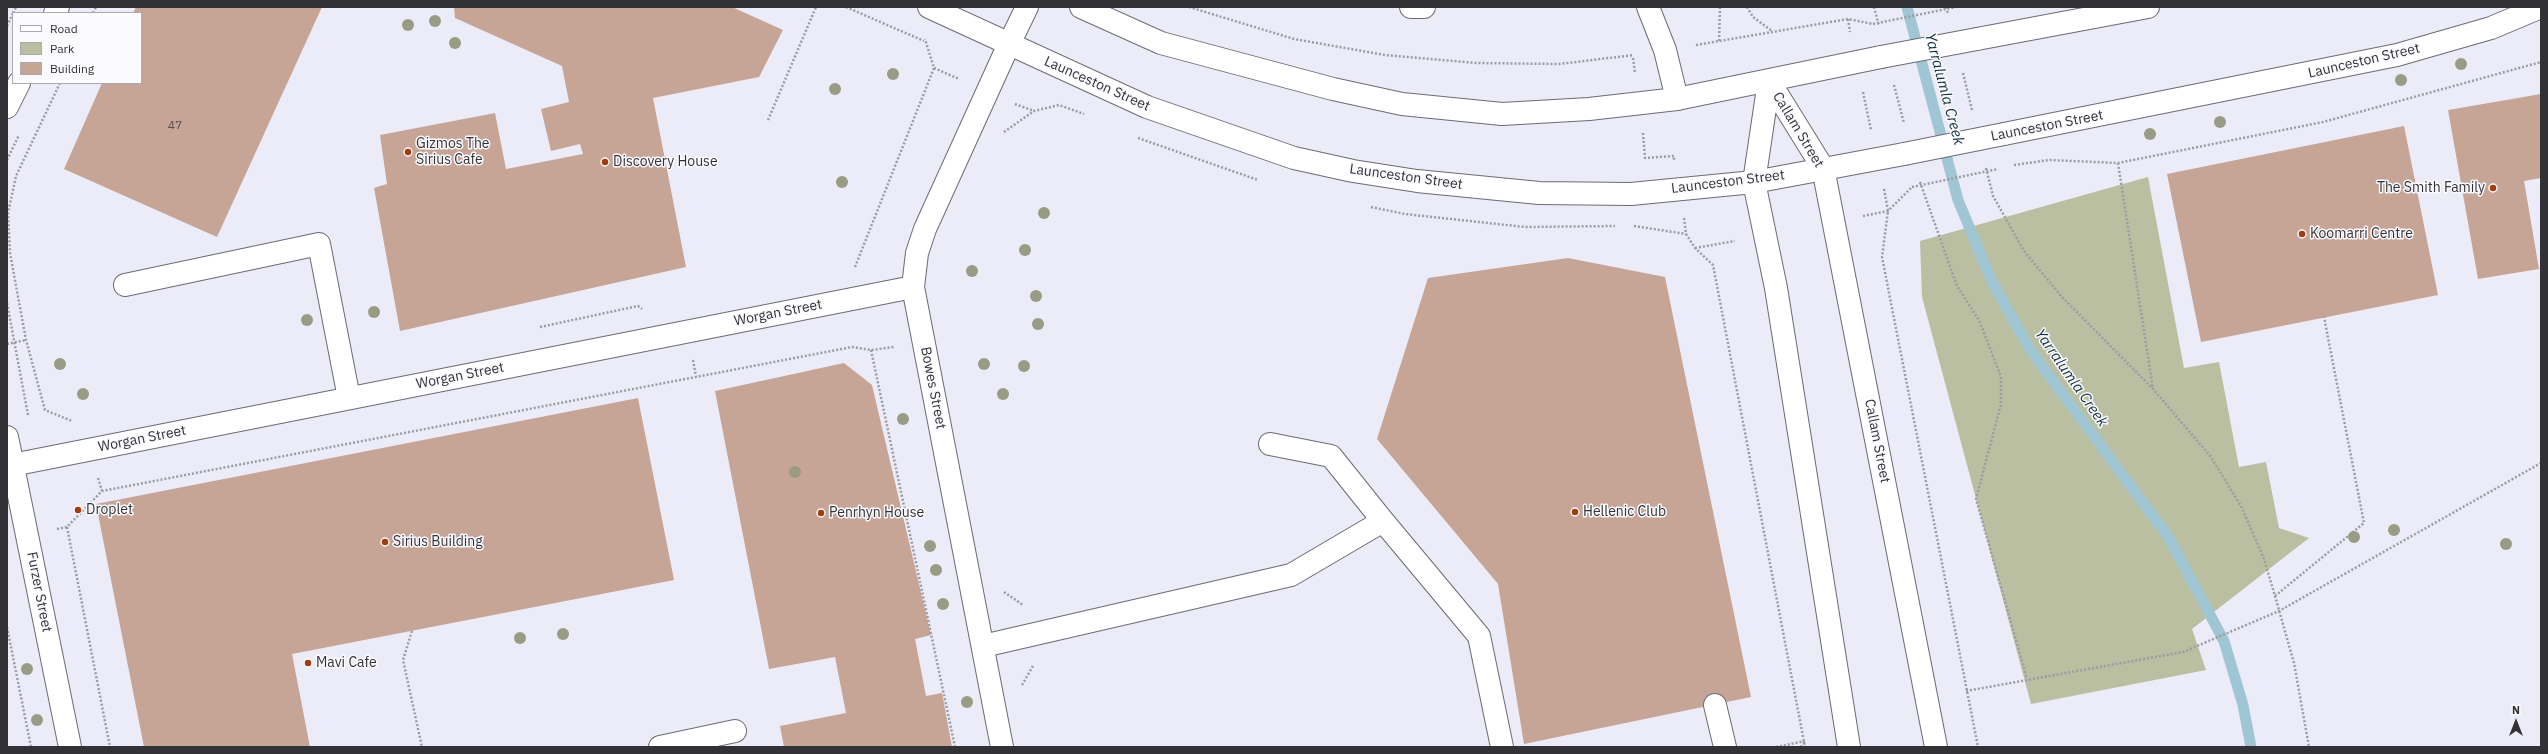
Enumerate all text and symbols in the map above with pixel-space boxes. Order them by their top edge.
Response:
legend [12,12,142,84]
text: Road [50,21,78,36]
water label: Yarralumla Creek [1920,31,1968,147]
street label: Launceston Street [2307,40,2421,82]
text: Park [50,41,74,56]
street label: Launceston Street [1041,53,1153,115]
text: Building [50,61,94,76]
street label: Callam Street [1769,89,1827,171]
street label: Launceston Street [1989,107,2105,145]
house number: 47 [168,119,182,133]
place label: Gizmos The Sirius Cafe [416,136,490,168]
marker: Gizmos The Sirius Cafe [403,147,413,157]
place label: Discovery House [613,154,718,170]
marker: Discovery House [600,157,610,167]
street label: Launceston Street [1348,161,1464,193]
street label: Launceston Street [1670,167,1786,197]
place label: The Smith Family [2377,180,2485,196]
marker: The Smith Family [2488,183,2498,193]
place label: Koomarri Centre [2310,226,2413,242]
marker: Koomarri Centre [2297,229,2307,239]
street label: Worgan Street [733,296,823,330]
water label: Yarralumla Creek [2031,326,2111,430]
street label: Bowes Street [917,345,949,431]
street label: Worgan Street [415,359,505,393]
street label: Callam Street [1861,398,1893,484]
street label: Worgan Street [97,422,187,456]
place label: Droplet [86,502,133,518]
place label: Hellenic Club [1583,504,1666,520]
marker: Droplet [73,505,83,515]
place label: Penrhyn House [829,505,924,521]
marker: Hellenic Club [1570,507,1580,517]
marker: Penrhyn House [816,508,826,518]
place label: Sirius Building [393,534,483,550]
marker: Sirius Building [380,537,390,547]
street label: Furzer Street [23,550,55,634]
place label: Mavi Cafe [316,655,377,671]
marker: Mavi Cafe [303,658,313,668]
north arrow [2496,702,2536,742]
text: N [2512,703,2520,717]

